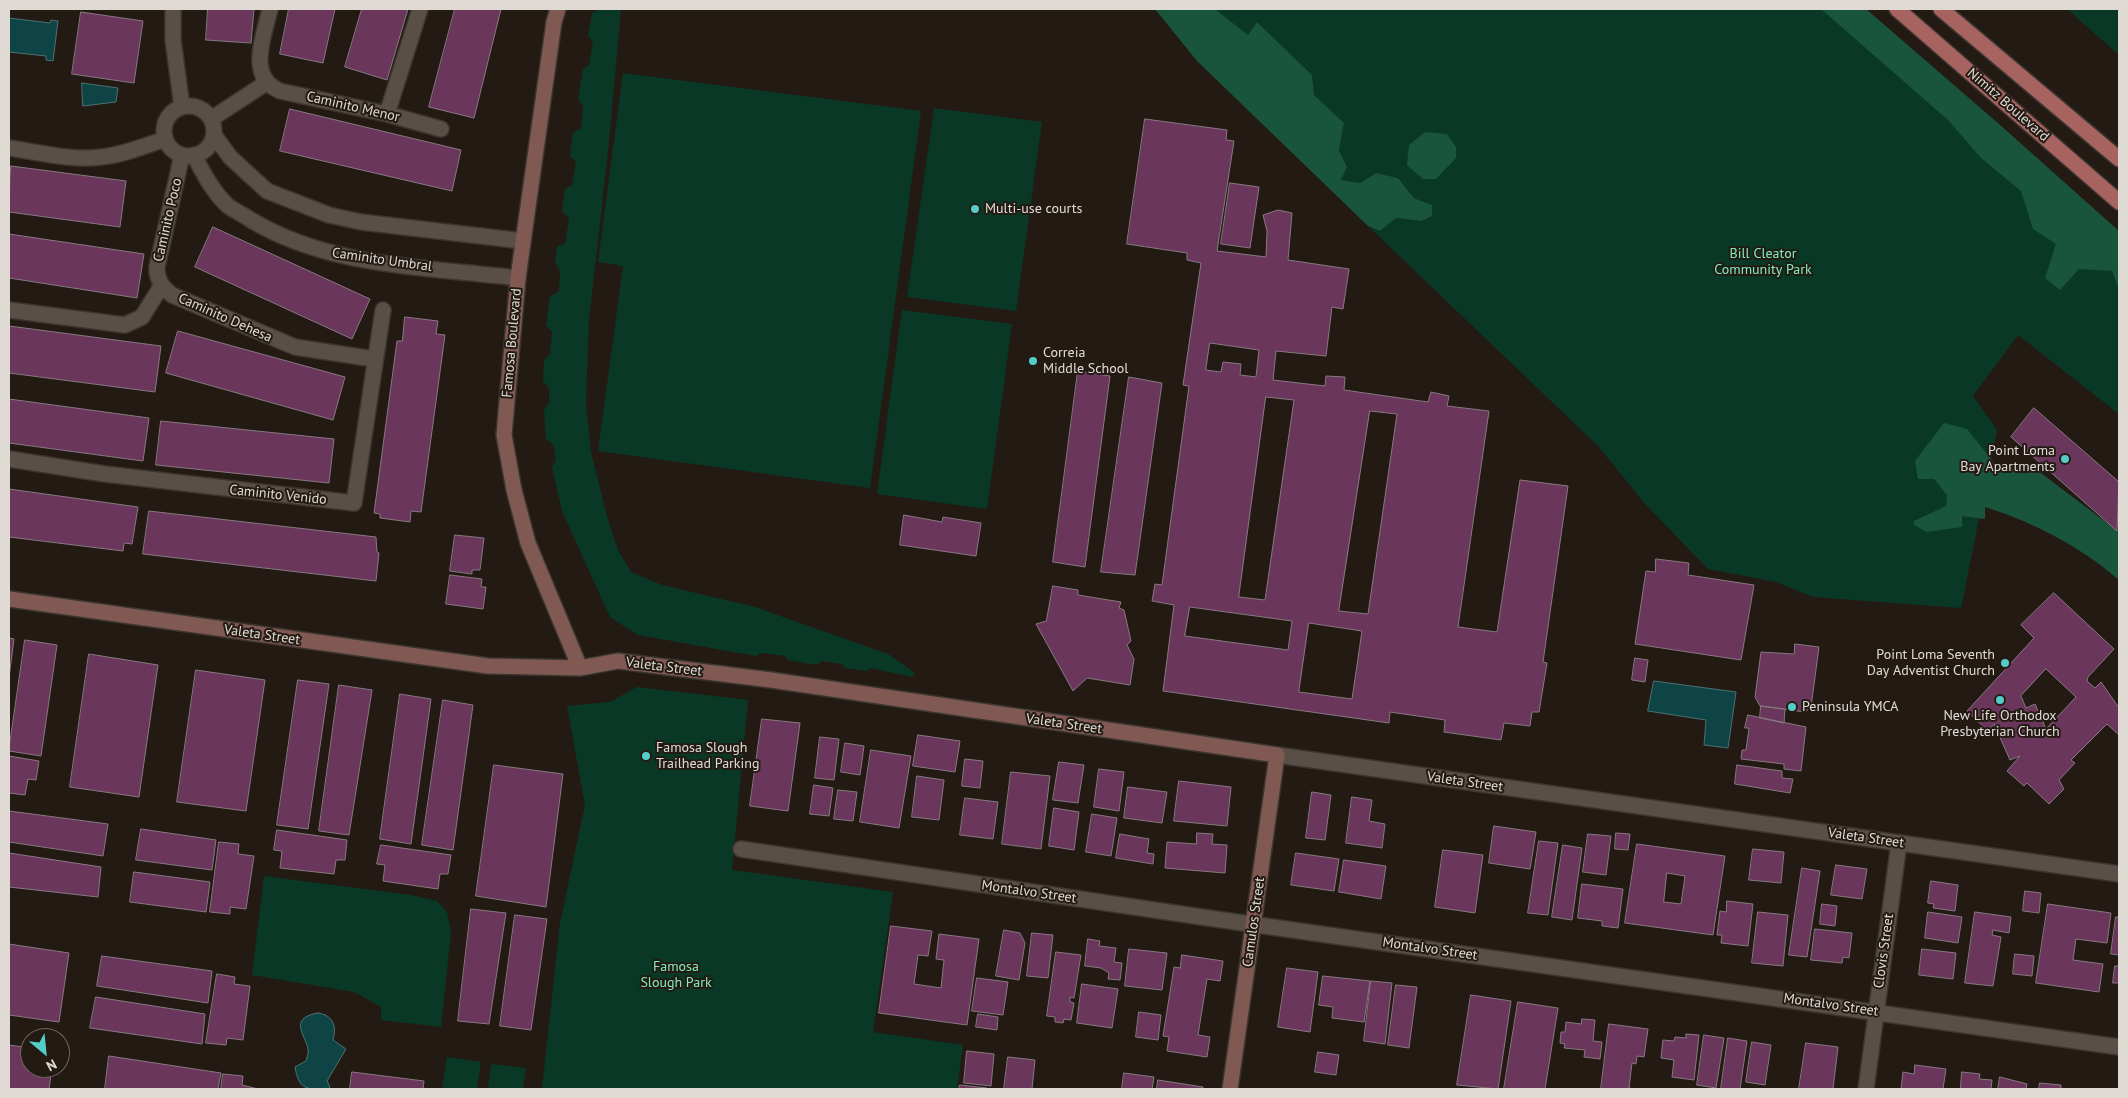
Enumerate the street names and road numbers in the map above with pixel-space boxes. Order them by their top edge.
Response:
street label: Nimitz Boulevard [1964,65,2052,145]
street label: Caminito Menor [305,88,401,126]
street label: Caminito Poco [150,177,186,263]
street label: Caminito Umbral [331,245,433,275]
street label: Famosa Boulevard [499,288,525,398]
street label: Caminito Dehesa [175,290,275,346]
street label: Caminito Venido [229,482,327,508]
street label: Valeta Street [223,621,301,649]
street label: Valeta Street [625,654,703,680]
street label: Valeta Street [1025,710,1103,738]
street label: Valeta Street [1426,768,1504,796]
street label: Valeta Street [1827,824,1905,852]
street label: Camulos Street [1239,876,1269,968]
street label: Montalvo Street [980,877,1078,907]
street label: Clovis Street [1870,913,1898,989]
street label: Montalvo Street [1381,934,1479,964]
street label: Montalvo Street [1782,990,1880,1020]

